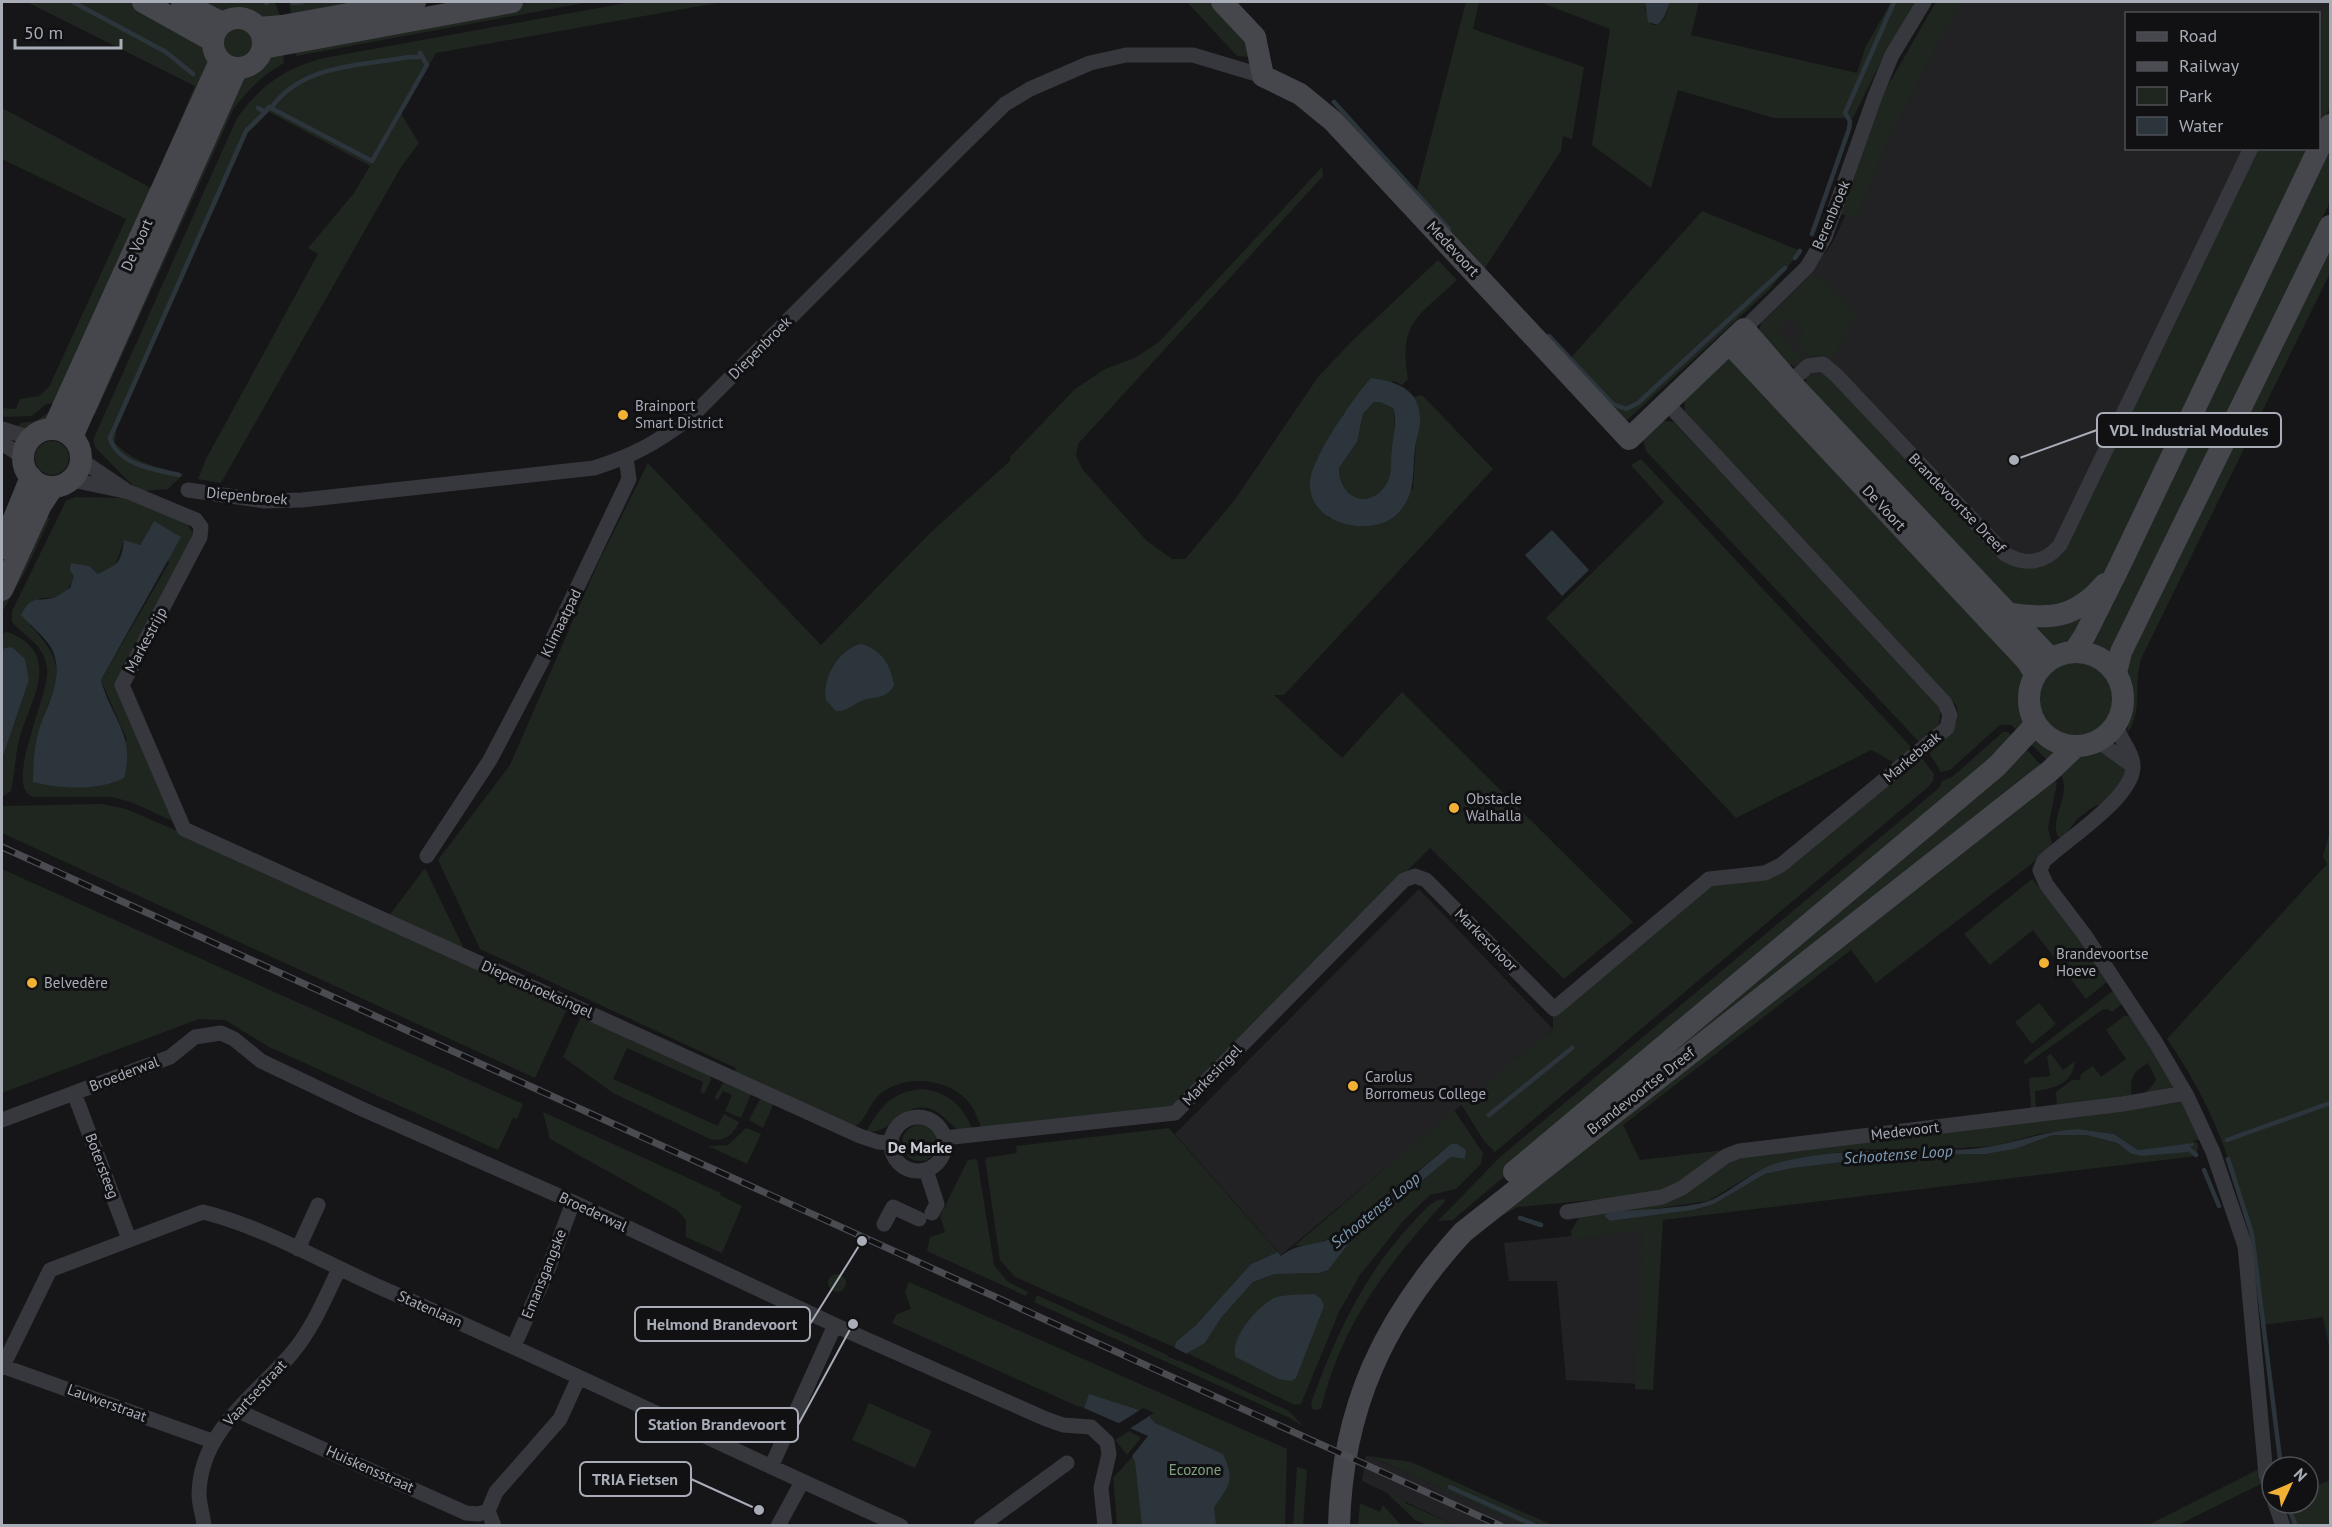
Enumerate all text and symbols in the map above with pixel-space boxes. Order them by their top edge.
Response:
scale bar [15,12,122,50]
legend [2125,12,2320,150]
text: 50 m [24,21,63,44]
text: Road [2179,24,2217,47]
text: Railway [2179,54,2240,77]
text: Park [2179,84,2212,107]
text: Water [2179,114,2223,137]
street label: Berenbroek [1807,177,1854,252]
street label: De Voort [117,216,156,274]
street label: Medevoort [1423,217,1484,280]
street label: Diepenbroek [724,312,796,383]
place label: Brainport Smart District [635,396,723,432]
marker: Brainport Smart District [616,408,630,422]
callout: VDL Industrial Modules [2097,413,2281,447]
text: VDL Industrial Modules [2108,420,2269,440]
street label: Brandevoortse Dreef [1905,449,2011,557]
street label: De Voort [1859,481,1910,534]
street label: Diepenbroek [206,482,289,509]
street label: Klimaatpad [536,586,585,660]
street label: Markestrijp [120,604,171,676]
street label: Markebaak [1879,727,1945,786]
place label: Obstacle Walhalla [1466,789,1522,825]
marker: Obstacle Walhalla [1447,801,1461,815]
street label: Markeschoor [1451,904,1522,975]
place label: Brandevoortse Hoeve [2056,944,2149,980]
street label: Diepenbroeksingel [479,955,596,1022]
marker: Brandevoortse Hoeve [2037,956,2051,970]
place label: Belvedère [44,973,108,992]
marker: Belvedère [25,976,39,990]
street label: Markesingel [1178,1040,1246,1109]
street label: Brandevoortse Dreef [1583,1042,1699,1139]
street label: Broederwal [86,1051,162,1096]
place label: Carolus Borromeus College [1365,1067,1486,1103]
marker: Carolus Borromeus College [1346,1079,1360,1093]
street label: Medevoort [1870,1117,1940,1144]
street label: Botersteeg [81,1130,124,1201]
district label: De Marke [888,1137,952,1157]
water label: Schootense Loop [1843,1140,1953,1168]
water label: Schootense Loop [1326,1168,1424,1252]
street label: Broederwal [556,1187,631,1236]
street label: Emansgangske [517,1226,570,1321]
street label: Statenlaan [395,1286,465,1331]
callout: Helmond Brandevoort [635,1307,810,1341]
text: Helmond Brandevoort [647,1314,798,1334]
street label: Vaartsestraat [218,1356,290,1430]
street label: Lauwerstraat [65,1379,149,1426]
callout: Station Brandevoort [636,1408,798,1442]
text: Station Brandevoort [648,1414,786,1434]
street label: Huiskensstraat [323,1441,417,1496]
north arrow [2260,1455,2320,1515]
park label: Ecozone [1169,1460,1221,1479]
callout: TRIA Fietsen [580,1462,691,1496]
text: N [2290,1464,2312,1485]
text: TRIA Fietsen [592,1469,678,1489]

